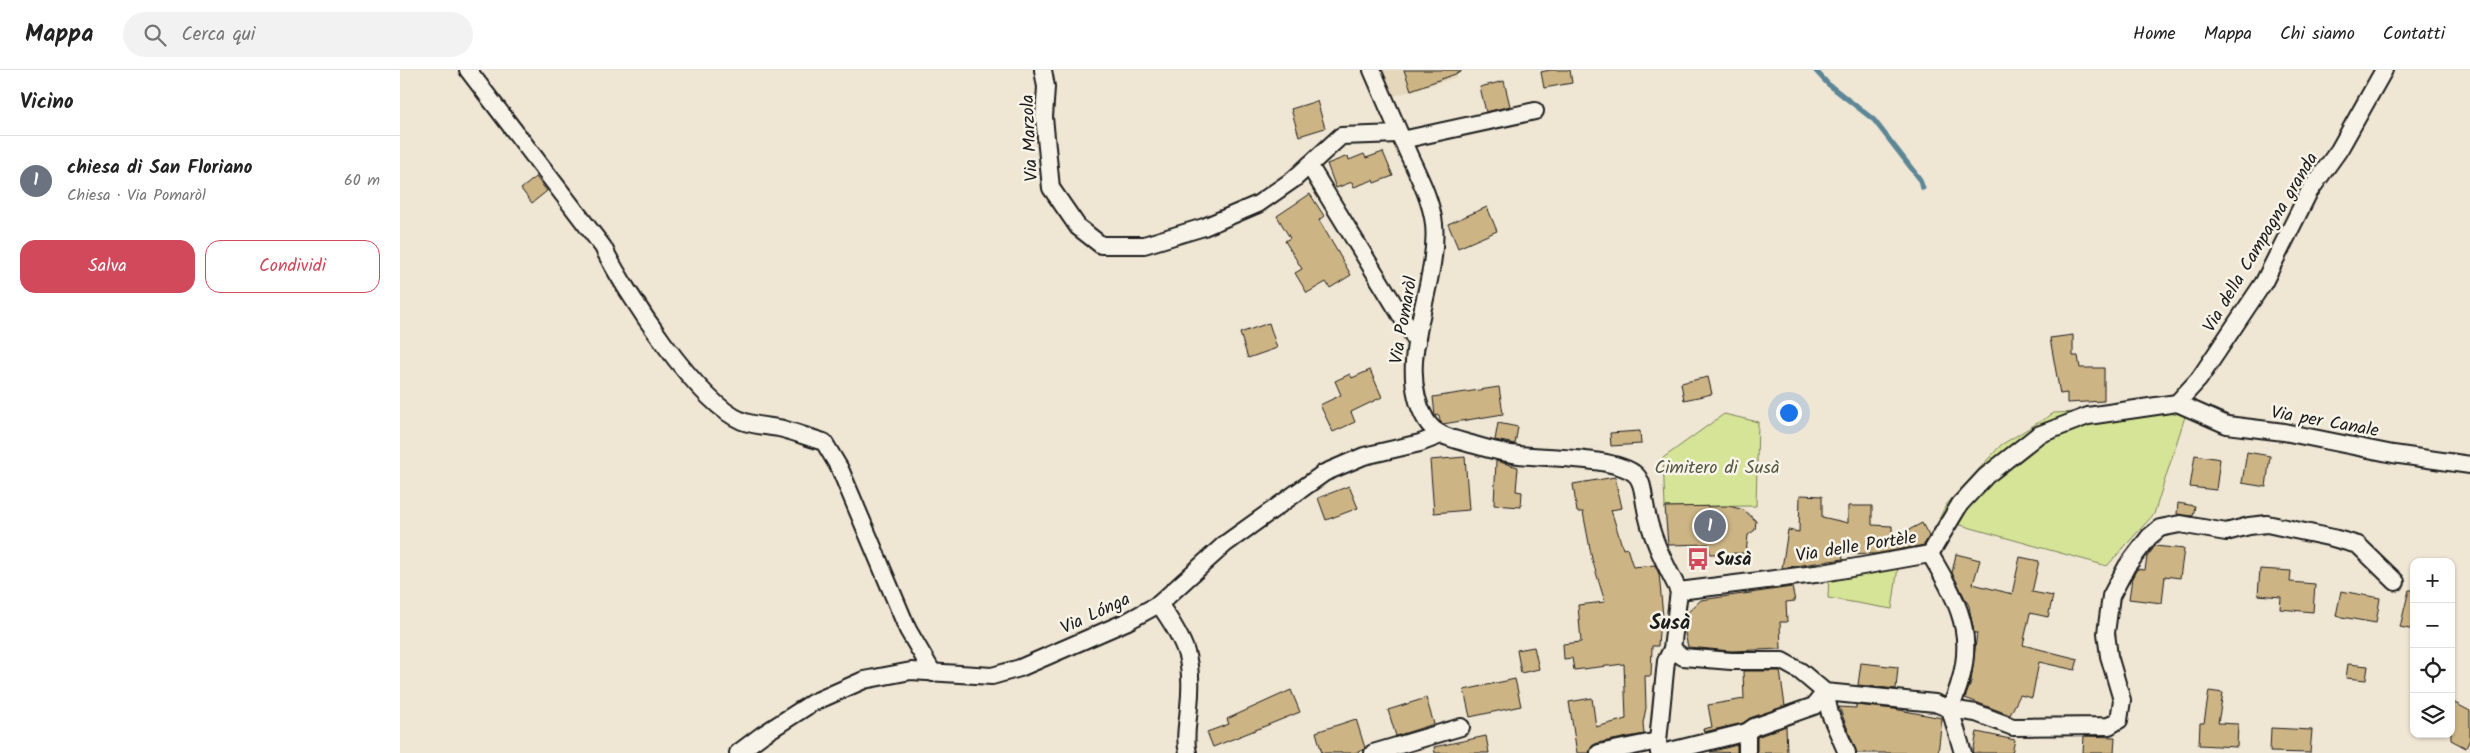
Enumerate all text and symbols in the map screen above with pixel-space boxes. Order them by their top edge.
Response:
search box [123,12,473,57]
text: Mappa [25,15,93,54]
text: Cerca qui [181,20,255,50]
text: Home [2133,20,2176,49]
text: Mappa [2204,20,2252,49]
text: Chi siamo [2280,20,2355,49]
text: Contatti [2383,20,2445,49]
icon: search [141,21,169,49]
text: Vicino [20,86,74,119]
street label: Via Marzola [1014,94,1047,182]
street label: Via della Campagna granda [2196,147,2327,338]
text: chiesa di San Floriano [67,153,252,183]
text: 1 [34,168,38,193]
text: 60 m [344,168,380,193]
text: Chiesa · Via Pomaròl [67,183,206,208]
button: Salva [20,240,195,293]
button: Condividi [205,240,380,293]
street label: Via Pomaròl [1382,273,1427,366]
street label: Via per Canale [2268,399,2381,446]
your location [1776,400,1802,426]
park label: Cimitero di Susà [1655,454,1779,483]
pin: 1 [1694,507,1726,545]
street label: Via delle Portèle [1794,524,1919,571]
bus stop icon: Susà [1685,546,1711,572]
place label: Susà [1715,546,1751,575]
map controls [2410,558,2455,738]
button: + [2410,558,2455,603]
street label: Via Lónga [1056,586,1135,643]
button: − [2410,603,2455,648]
district label: Susà [1650,608,1690,640]
button: locate [2410,648,2455,693]
button: layers [2410,693,2455,738]

